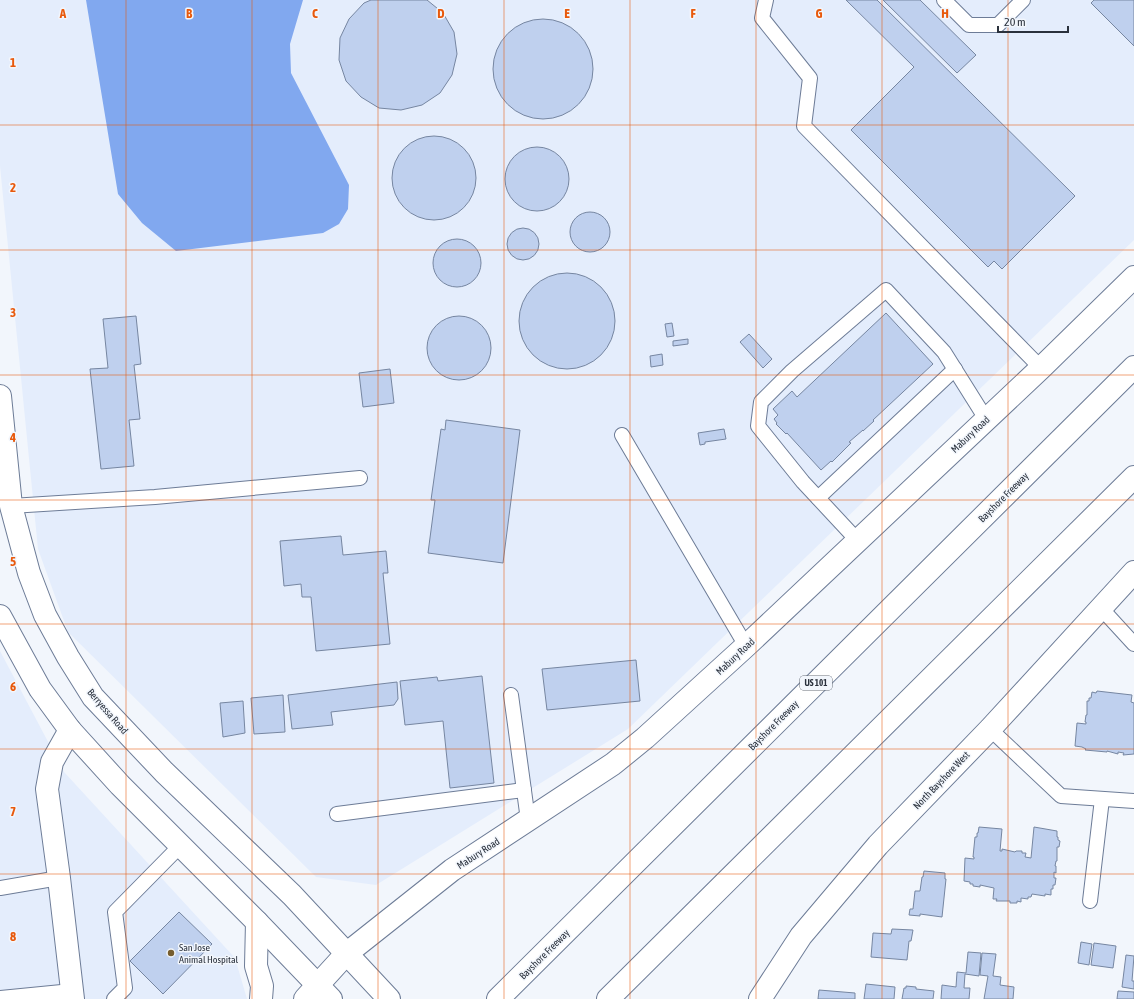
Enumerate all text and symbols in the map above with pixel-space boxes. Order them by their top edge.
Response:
text: A [59,6,67,21]
text: B [186,6,193,21]
text: C [312,6,318,21]
text: D [437,6,445,21]
text: E [564,6,570,21]
text: F [690,6,696,21]
text: G [816,6,823,21]
text: H [941,6,949,21]
scale bar [998,8,1068,34]
text: 20 m [1004,15,1026,29]
text: 1 [10,55,16,70]
text: 2 [10,180,16,195]
text: 3 [10,305,16,320]
street label: Mabury Road [949,414,992,455]
text: 4 [9,430,16,445]
street label: Bayshore Freeway [976,470,1031,525]
text: 5 [10,554,16,569]
street label: Mabury Road [714,636,757,677]
road number: US 101 [800,676,832,690]
text: 6 [10,679,16,694]
street label: Berryessa Road [85,687,130,736]
street label: Bayshore Freeway [746,698,801,753]
street label: North Bayshore West [911,749,972,811]
text: 7 [10,804,16,819]
street label: Mabury Road [455,835,502,871]
street label: Bayshore Freeway [517,927,572,982]
text: 8 [10,929,16,944]
place label: San Jose Animal Hospital [179,942,239,965]
marker: San Jose Animal Hospital [166,948,176,958]

